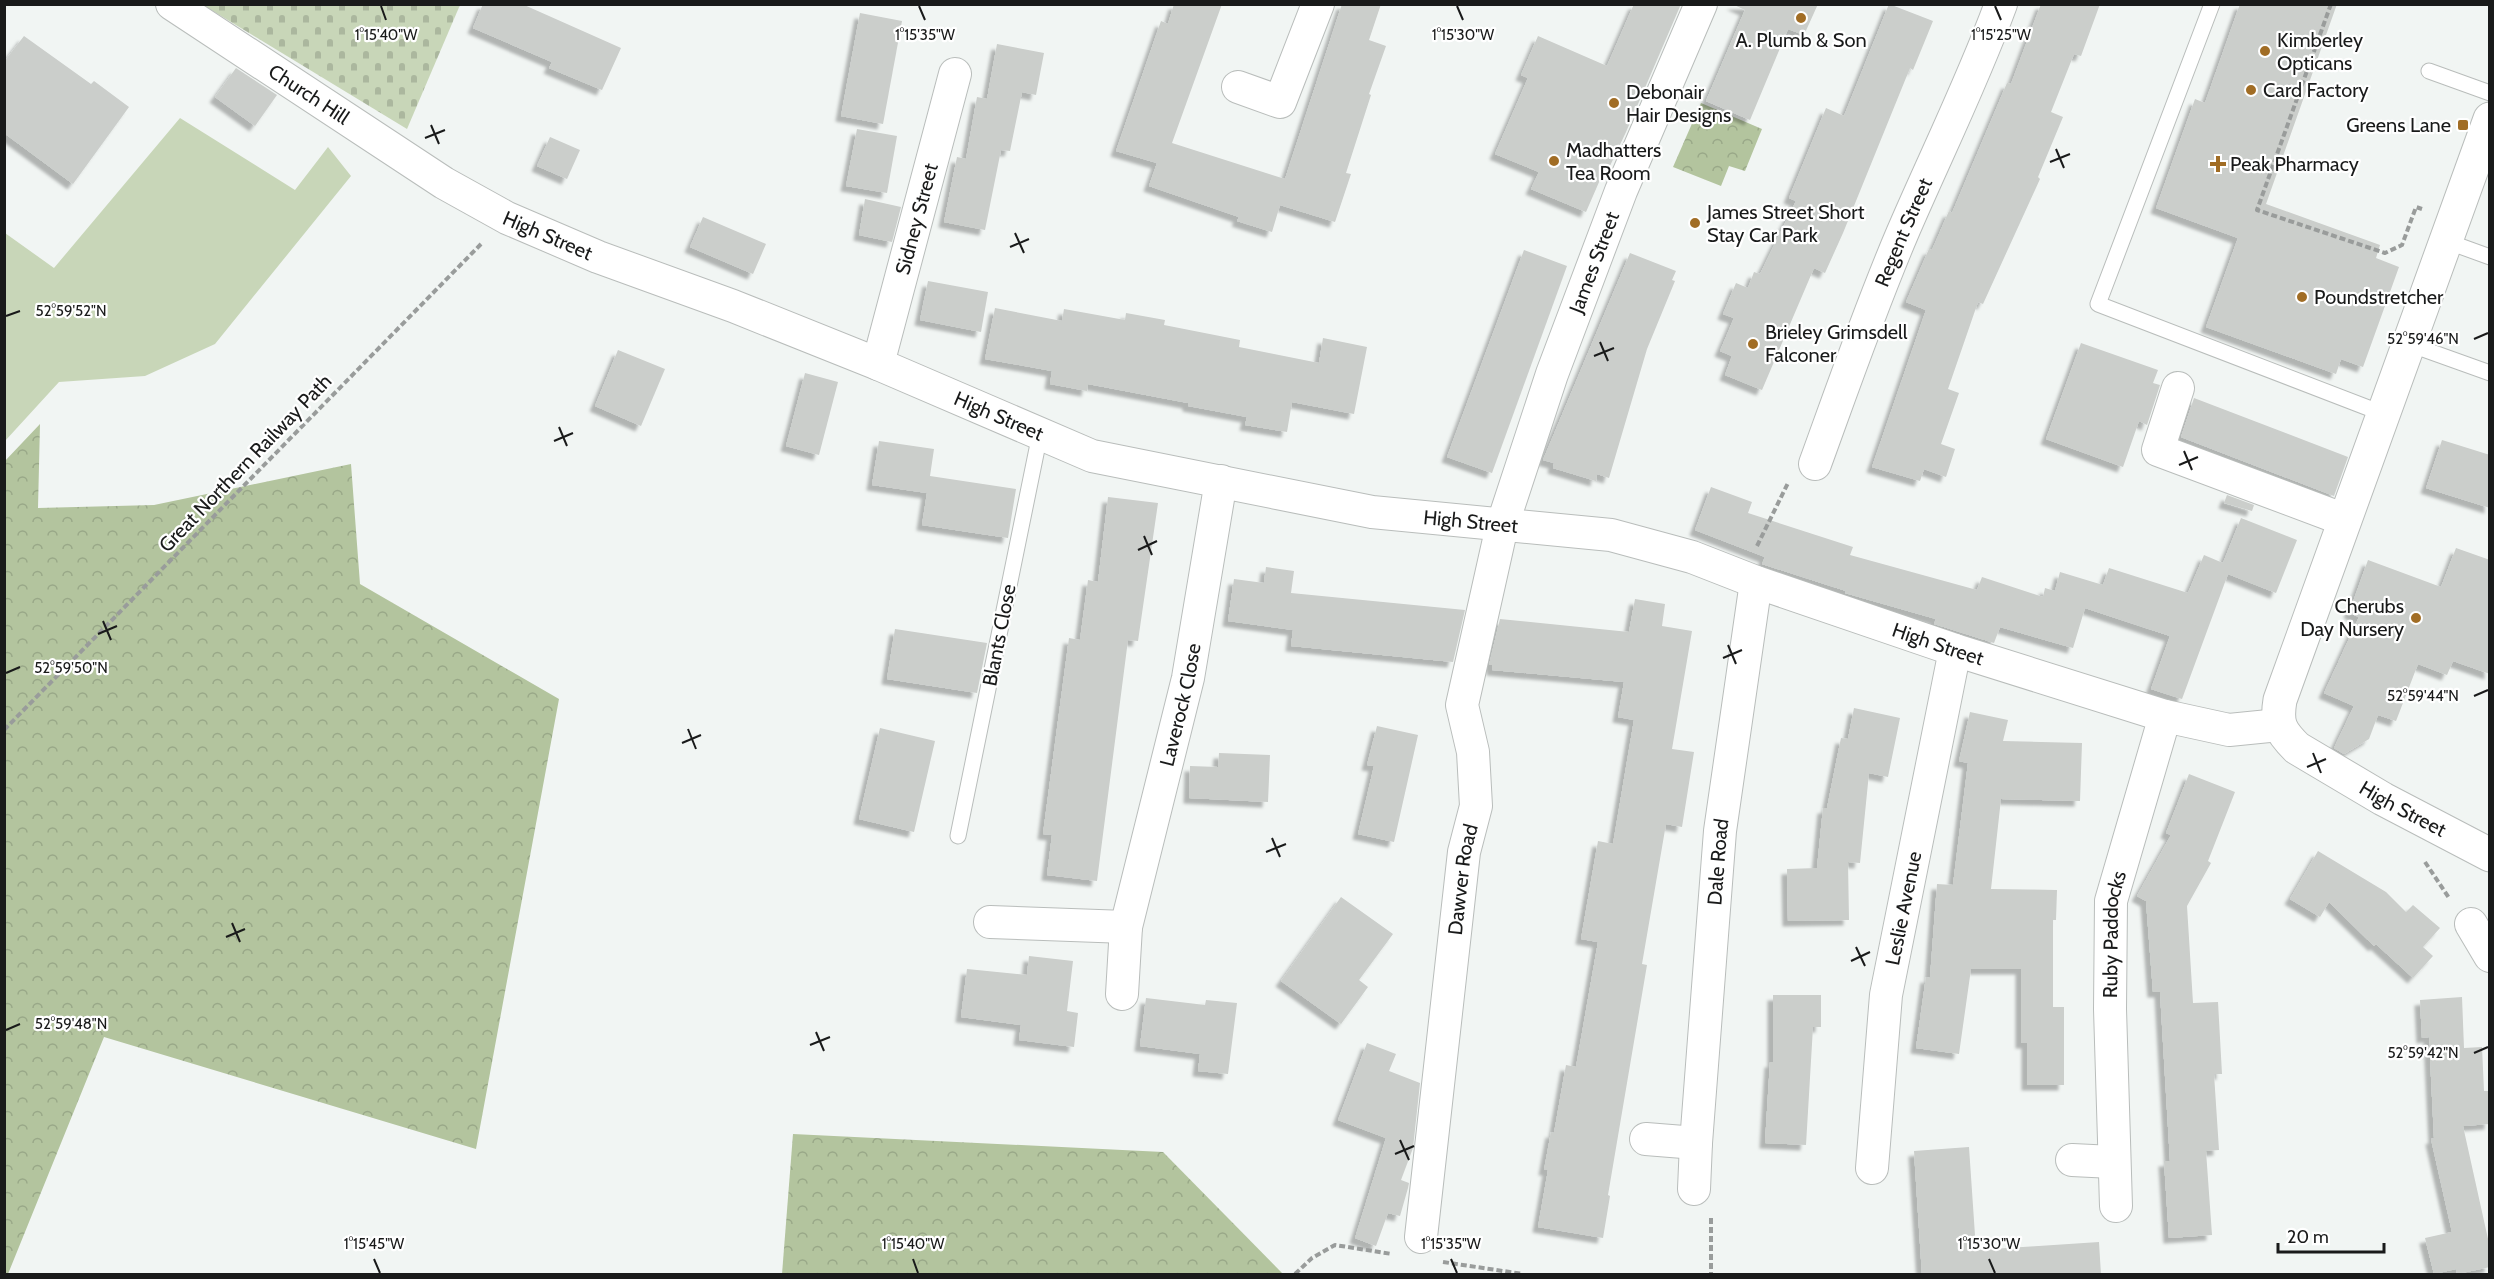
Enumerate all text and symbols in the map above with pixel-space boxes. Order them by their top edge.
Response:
marker: A. Plumb & Son [1794,11,1808,25]
text: 1°15'40"W [355,26,418,44]
text: 1°15'35"W [895,26,956,44]
text: 1°15'30"W [1432,26,1495,44]
text: 1°15'25"W [1971,26,2032,44]
place label: A. Plumb & Son [1735,28,1867,52]
place label: Kimberley Opticans [2277,28,2363,75]
marker: Kimberley Opticans [2258,44,2272,58]
street label: Church Hill [264,59,354,130]
place label: Card Factory [2263,78,2369,102]
place label: Debonair Hair Designs [1626,80,1731,127]
marker: Card Factory [2244,83,2258,97]
marker: Debonair Hair Designs [1607,96,1621,110]
place label: Greens Lane [2346,113,2451,137]
marker: Greens Lane [2456,118,2470,132]
place label: Madhatters Tea Room [1566,138,1661,185]
place label: Peak Pharmacy [2230,152,2359,176]
marker: Madhatters Tea Room [1547,154,1561,168]
marker: Peak Pharmacy [2211,157,2225,171]
street label: Sidney Street [890,160,943,277]
street label: Regent Street [1870,174,1937,290]
place label: James Street Short Stay Car Park [1706,200,1865,247]
street label: High Street [499,206,596,265]
street label: James Street [1564,208,1624,317]
marker: James Street Short Stay Car Park [1688,216,1702,230]
place label: Poundstretcher [2314,285,2444,309]
marker: Poundstretcher [2295,290,2309,304]
text: 52°59'52"N [36,302,106,320]
place label: Brieley Grimsdell Falconer [1765,320,1908,367]
text: 52°59'46"N [2387,330,2459,348]
marker: Brieley Grimsdell Falconer [1746,337,1760,351]
street label: Great Northern Railway Path [154,369,336,557]
street label: High Street [950,386,1047,446]
street label: High Street [1422,505,1519,538]
street label: Blants Close [977,582,1021,688]
place label: Cherubs Day Nursery [2300,594,2404,641]
marker: Cherubs Day Nursery [2409,611,2423,625]
street label: High Street [1889,617,1987,670]
street label: Laverock Close [1155,642,1206,769]
text: 52°59'50"N [34,659,108,677]
text: 52°59'44"N [2387,687,2459,705]
street label: High Street [2355,776,2451,842]
street label: Dale Road [1702,817,1734,906]
street label: Dawver Road [1443,821,1483,936]
street label: Leslie Avenue [1880,849,1926,967]
street label: Ruby Paddocks [2098,868,2131,998]
text: 52°59'48"N [35,1015,107,1033]
text: 52°59'42"N [2387,1044,2459,1062]
scale bar [2278,1216,2384,1254]
text: 20 m [2287,1226,2329,1248]
text: 1°15'45"W [344,1235,405,1253]
text: 1°15'40"W [882,1235,945,1253]
text: 1°15'35"W [1421,1235,1482,1253]
text: 1°15'30"W [1958,1235,2021,1253]

